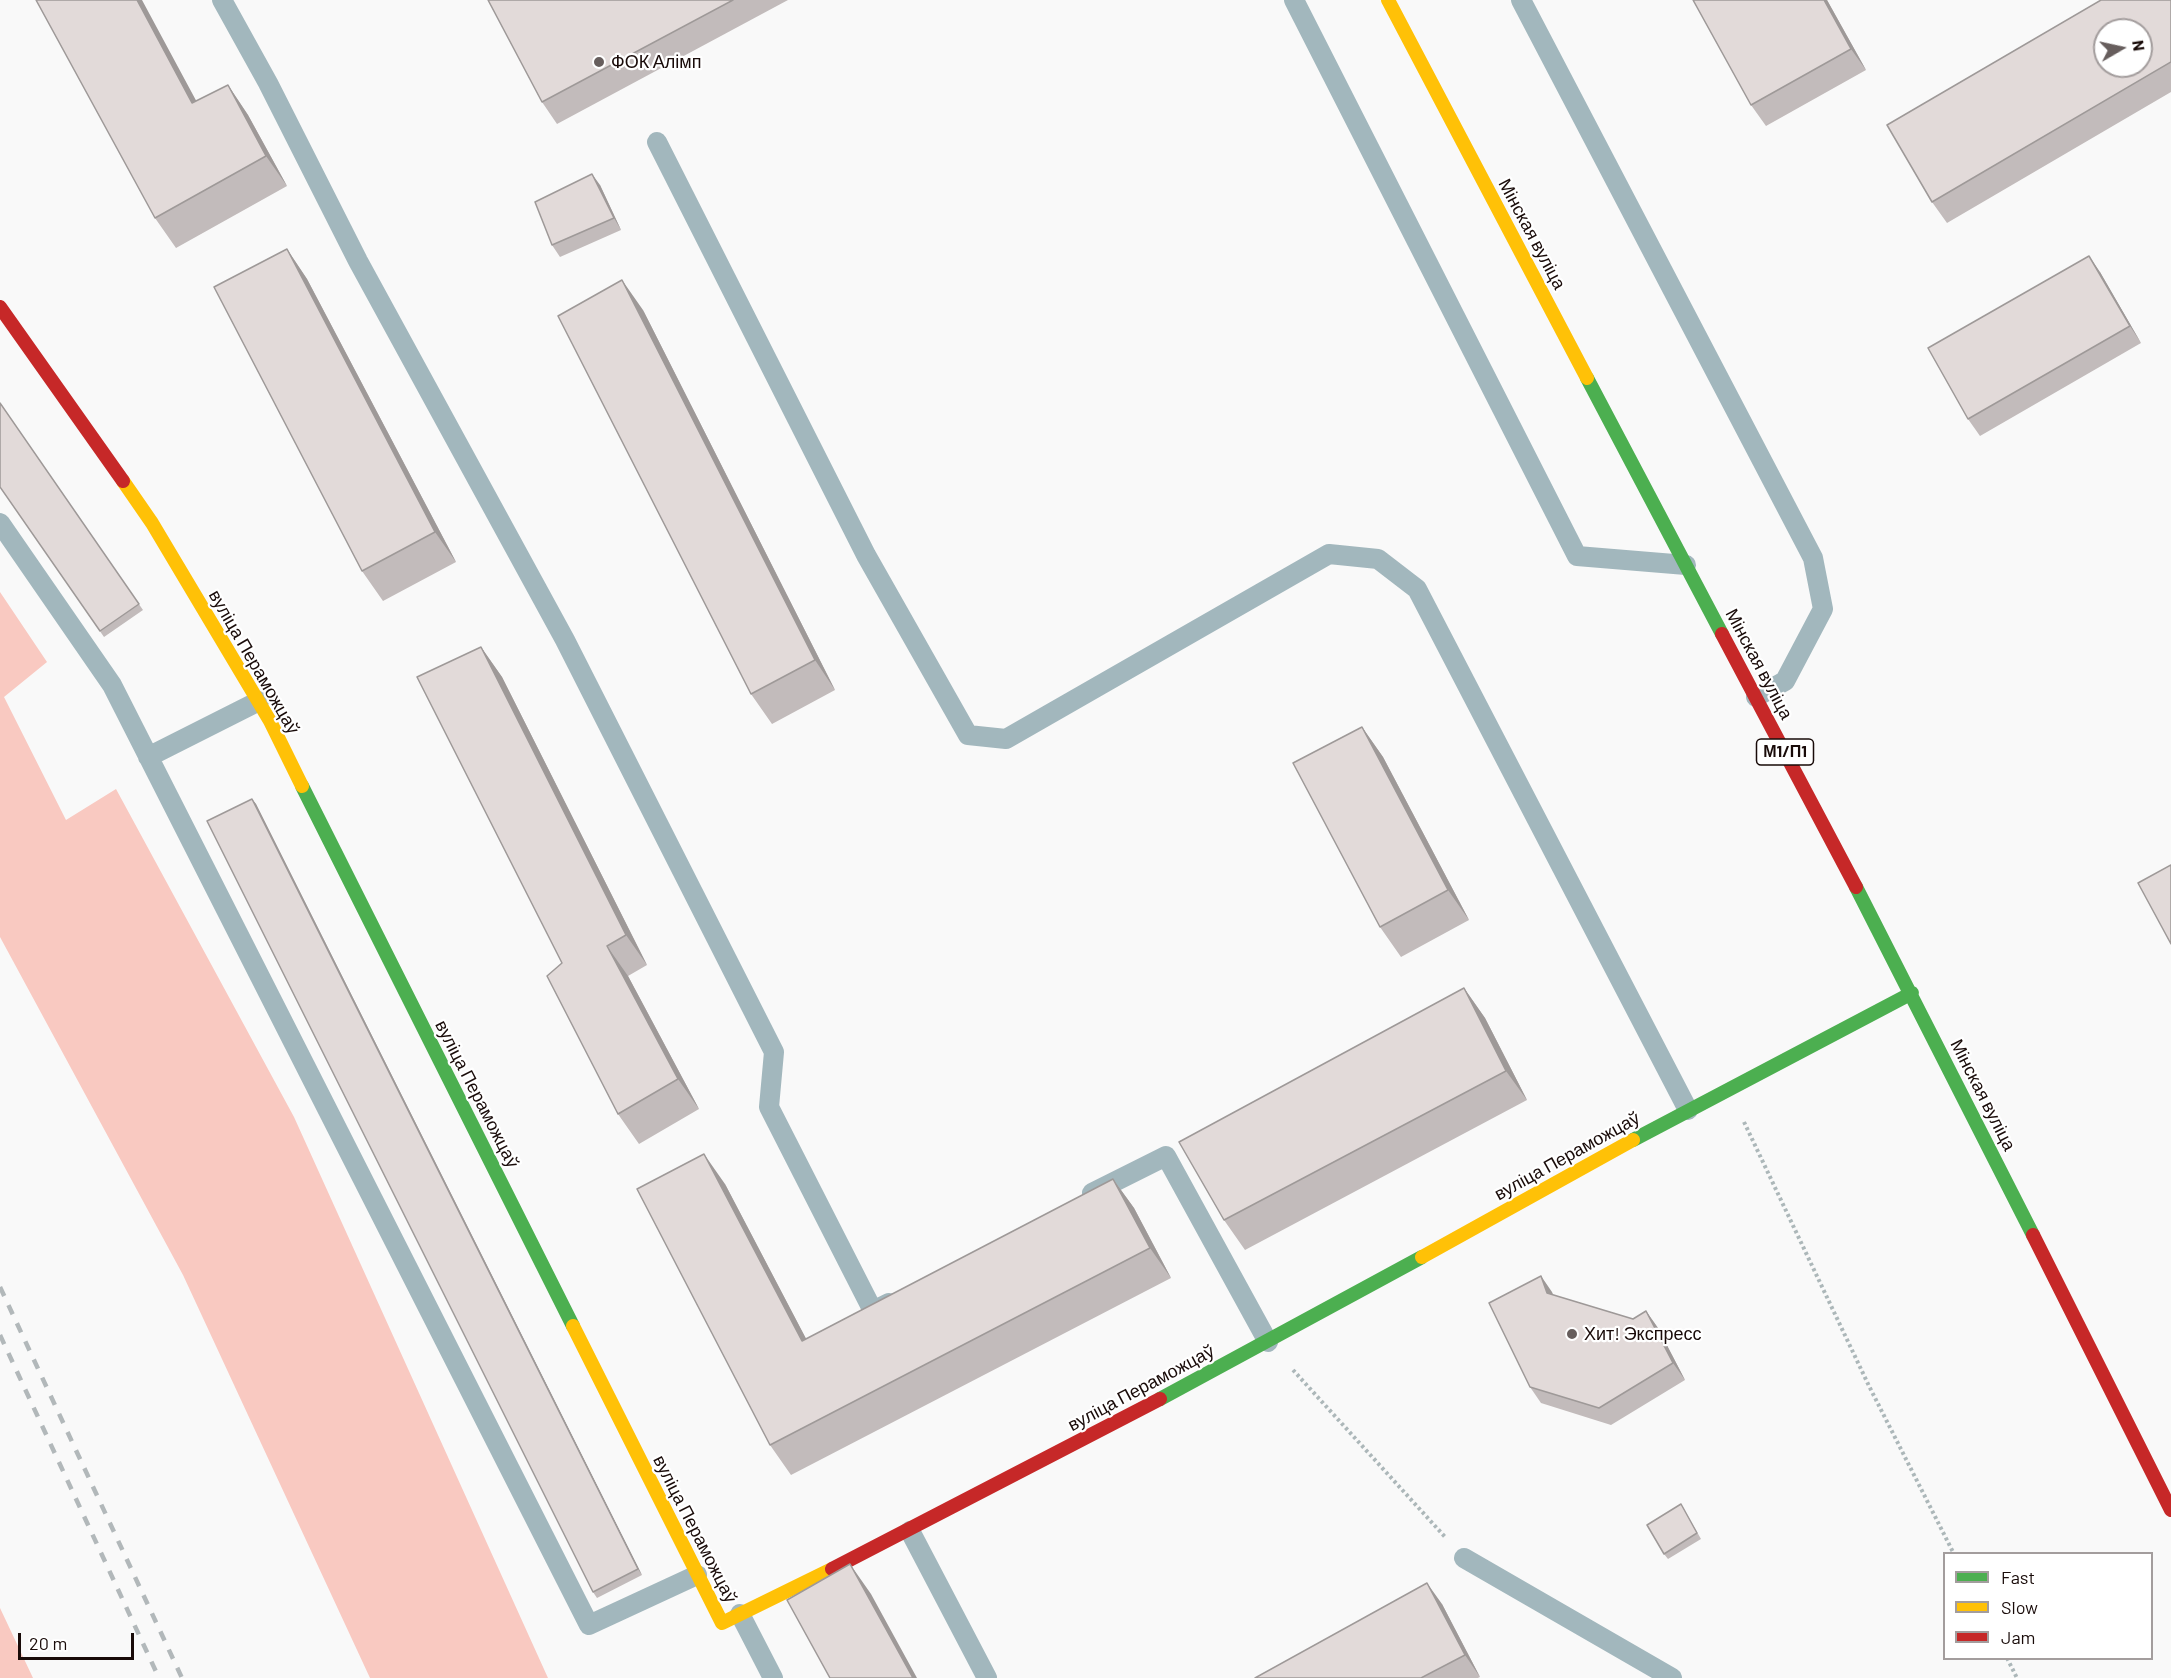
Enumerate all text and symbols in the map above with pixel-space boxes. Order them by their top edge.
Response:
north arrow [2093,18,2153,78]
text: N [2129,39,2150,52]
place label: ФОК Алімп [611,51,701,73]
marker: ФОК Алімп [592,55,606,69]
street label: Мінская вуліца [1494,175,1570,293]
street label: вуліца Пераможцаў [204,586,304,738]
street label: Мінская вуліца [1721,605,1797,723]
road number: М1/П1 [1756,739,1814,765]
street label: вуліца Пераможцаў [430,1017,524,1171]
street label: Мінская вуліца [1946,1036,2020,1154]
street label: вуліца Пераможцаў [1491,1107,1643,1205]
place label: Хит! Экспресс [1584,1323,1701,1345]
marker: Хит! Экспресс [1565,1327,1579,1341]
street label: вуліца Пераможцаў [1064,1340,1218,1436]
street label: вуліца Пераможцаў [648,1452,742,1606]
legend [1943,1552,2153,1660]
text: Fast [2001,1566,2035,1588]
text: Slow [2001,1596,2038,1618]
scale bar [21,1621,136,1659]
text: Jam [2001,1626,2035,1648]
text: 20 m [29,1632,67,1654]

